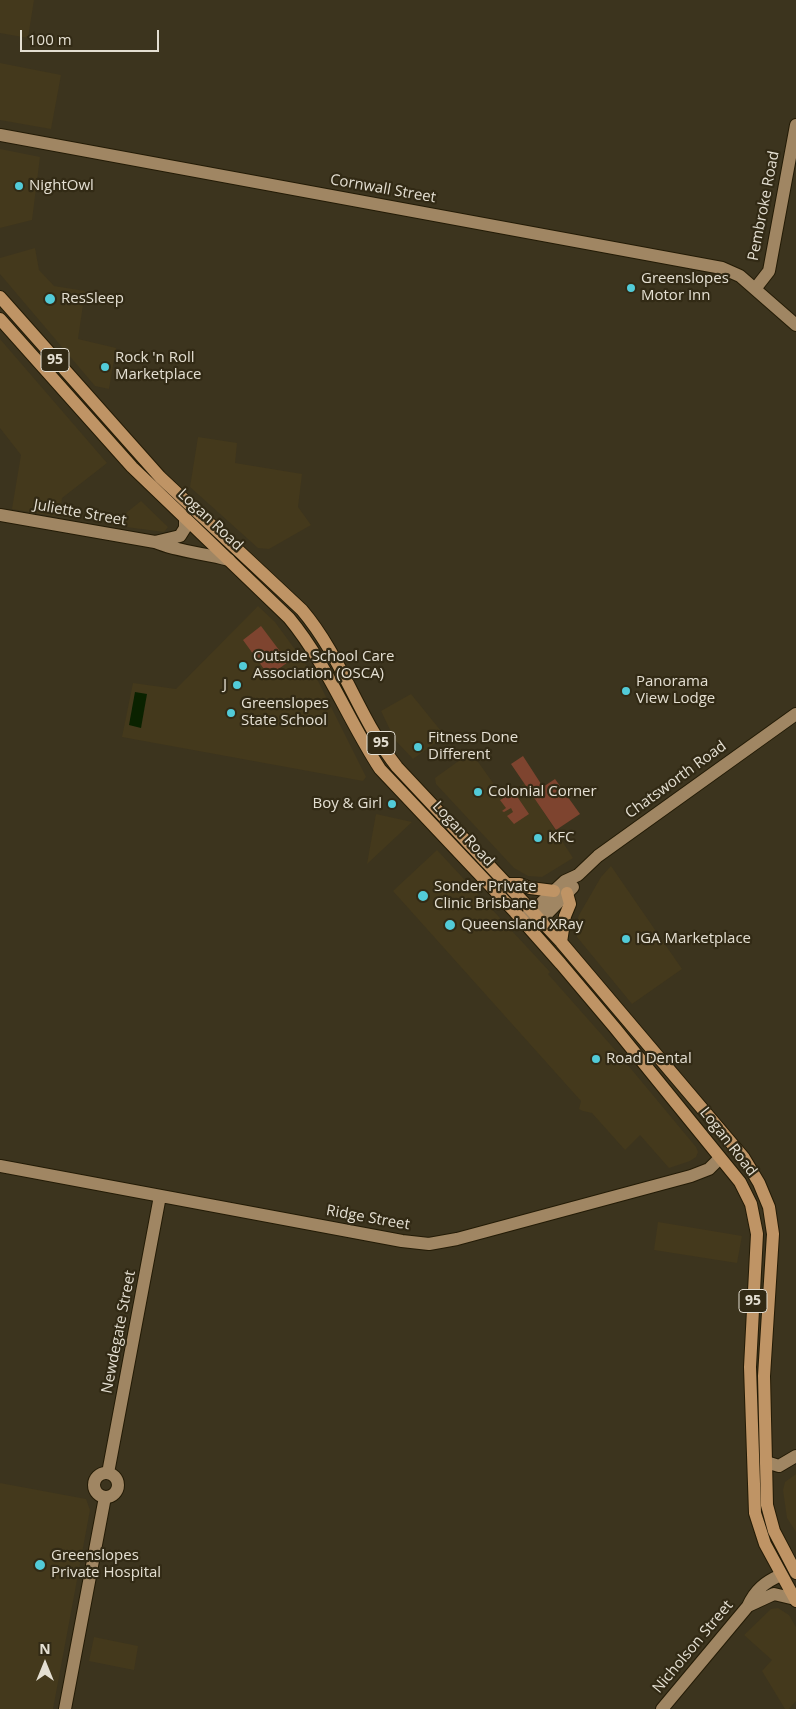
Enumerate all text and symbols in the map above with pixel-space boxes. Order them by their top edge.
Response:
scale bar [22,20,161,52]
text: 100 m [28,29,72,49]
street label: Pembroke Road [745,149,783,263]
street label: Cornwall Street [329,171,437,207]
place label: NightOwl [29,177,94,195]
marker: NightOwl [13,180,25,192]
place label: Greenslopes Motor Inn [641,270,729,305]
marker: Greenslopes Motor Inn [625,282,637,294]
place label: ResSleep [61,290,124,308]
marker: ResSleep [43,292,57,306]
road number: 95 [41,348,69,372]
place label: Rock 'n Roll Marketplace [115,349,202,384]
marker: Rock 'n Roll Marketplace [99,361,111,373]
street label: Logan Road [174,485,246,555]
street label: Juliette Street [32,496,128,530]
place label: Outside School Care Association (OSCA) [253,648,394,683]
marker: Outside School Care Association (OSCA) [237,660,249,672]
place label: Panorama View Lodge [636,673,715,708]
place label: J [223,676,227,694]
marker: J [231,679,243,691]
marker: Panorama View Lodge [620,685,632,697]
place label: Greenslopes State School [241,695,329,730]
marker: Greenslopes State School [225,707,237,719]
place label: Fitness Done Different [428,729,518,764]
road number: 95 [367,731,395,754]
street label: Chatsworth Road [622,737,730,823]
marker: Fitness Done Different [412,741,424,753]
place label: Colonial Corner [488,783,597,801]
marker: Colonial Corner [472,786,484,798]
place label: Boy & Girl [312,795,382,813]
marker: Boy & Girl [386,798,398,810]
street label: Logan Road [428,798,498,870]
place label: KFC [548,829,574,847]
marker: KFC [532,832,544,844]
place label: Sonder Private Clinic Brisbane [434,878,537,913]
marker: Sonder Private Clinic Brisbane [416,889,430,903]
place label: Queensland XRay [461,916,583,934]
marker: Queensland XRay [443,918,457,932]
place label: IGA Marketplace [636,930,751,948]
marker: IGA Marketplace [620,933,632,945]
place label: Road Dental [606,1050,692,1068]
marker: Road Dental [590,1053,602,1065]
street label: Logan Road [696,1104,760,1180]
street label: Ridge Street [325,1202,411,1234]
street label: Newdegate Street [98,1269,140,1395]
road number: 95 [739,1290,767,1312]
place label: Greenslopes Private Hospital [51,1547,161,1582]
marker: Greenslopes Private Hospital [33,1558,47,1572]
street label: Nicholson Street [649,1597,737,1697]
north arrow [20,1639,70,1689]
text: N [39,1639,51,1658]

